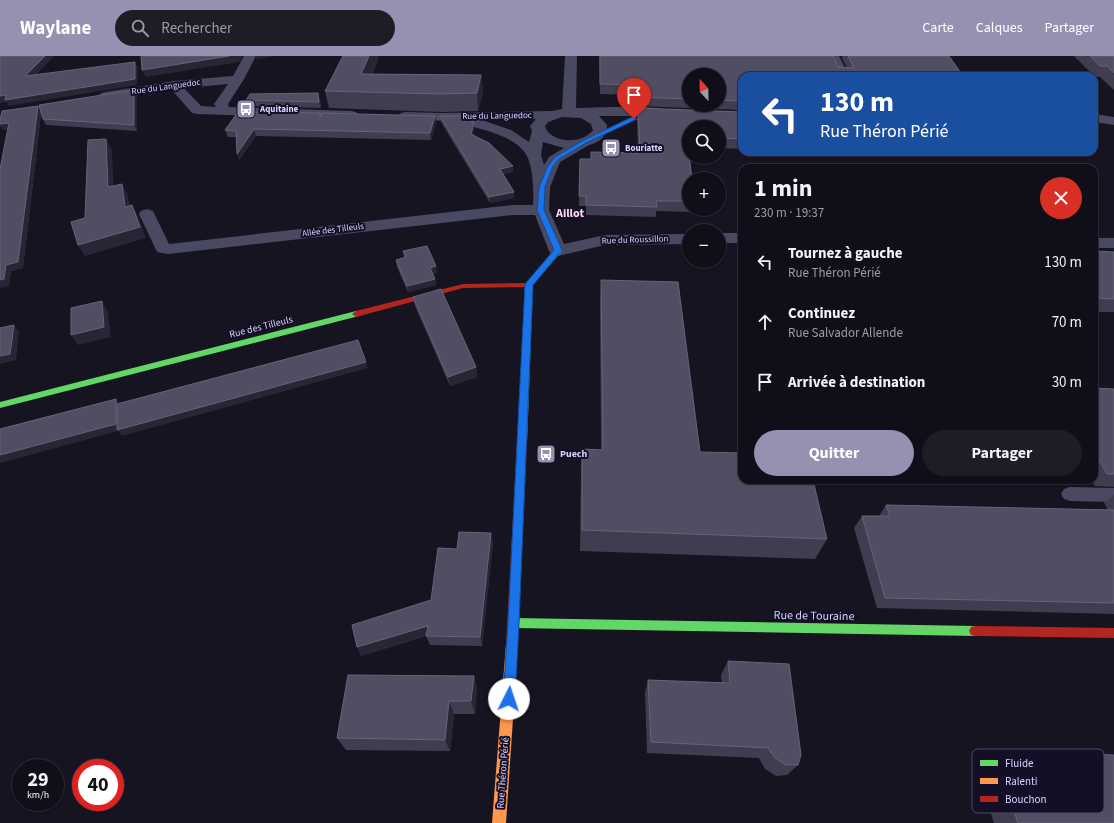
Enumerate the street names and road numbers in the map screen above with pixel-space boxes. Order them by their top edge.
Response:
street label: Rue du Languedoc [131,76,201,98]
street label: Rue du Languedoc [462,109,532,123]
street label: Allée des Tilleuls [301,220,365,240]
street label: Rue du Roussillon [601,232,669,248]
street label: Rue des Tilleuls [228,312,294,342]
street label: Rue de Touraine [773,607,855,625]
street label: Rue Théron Périé [494,737,512,809]

